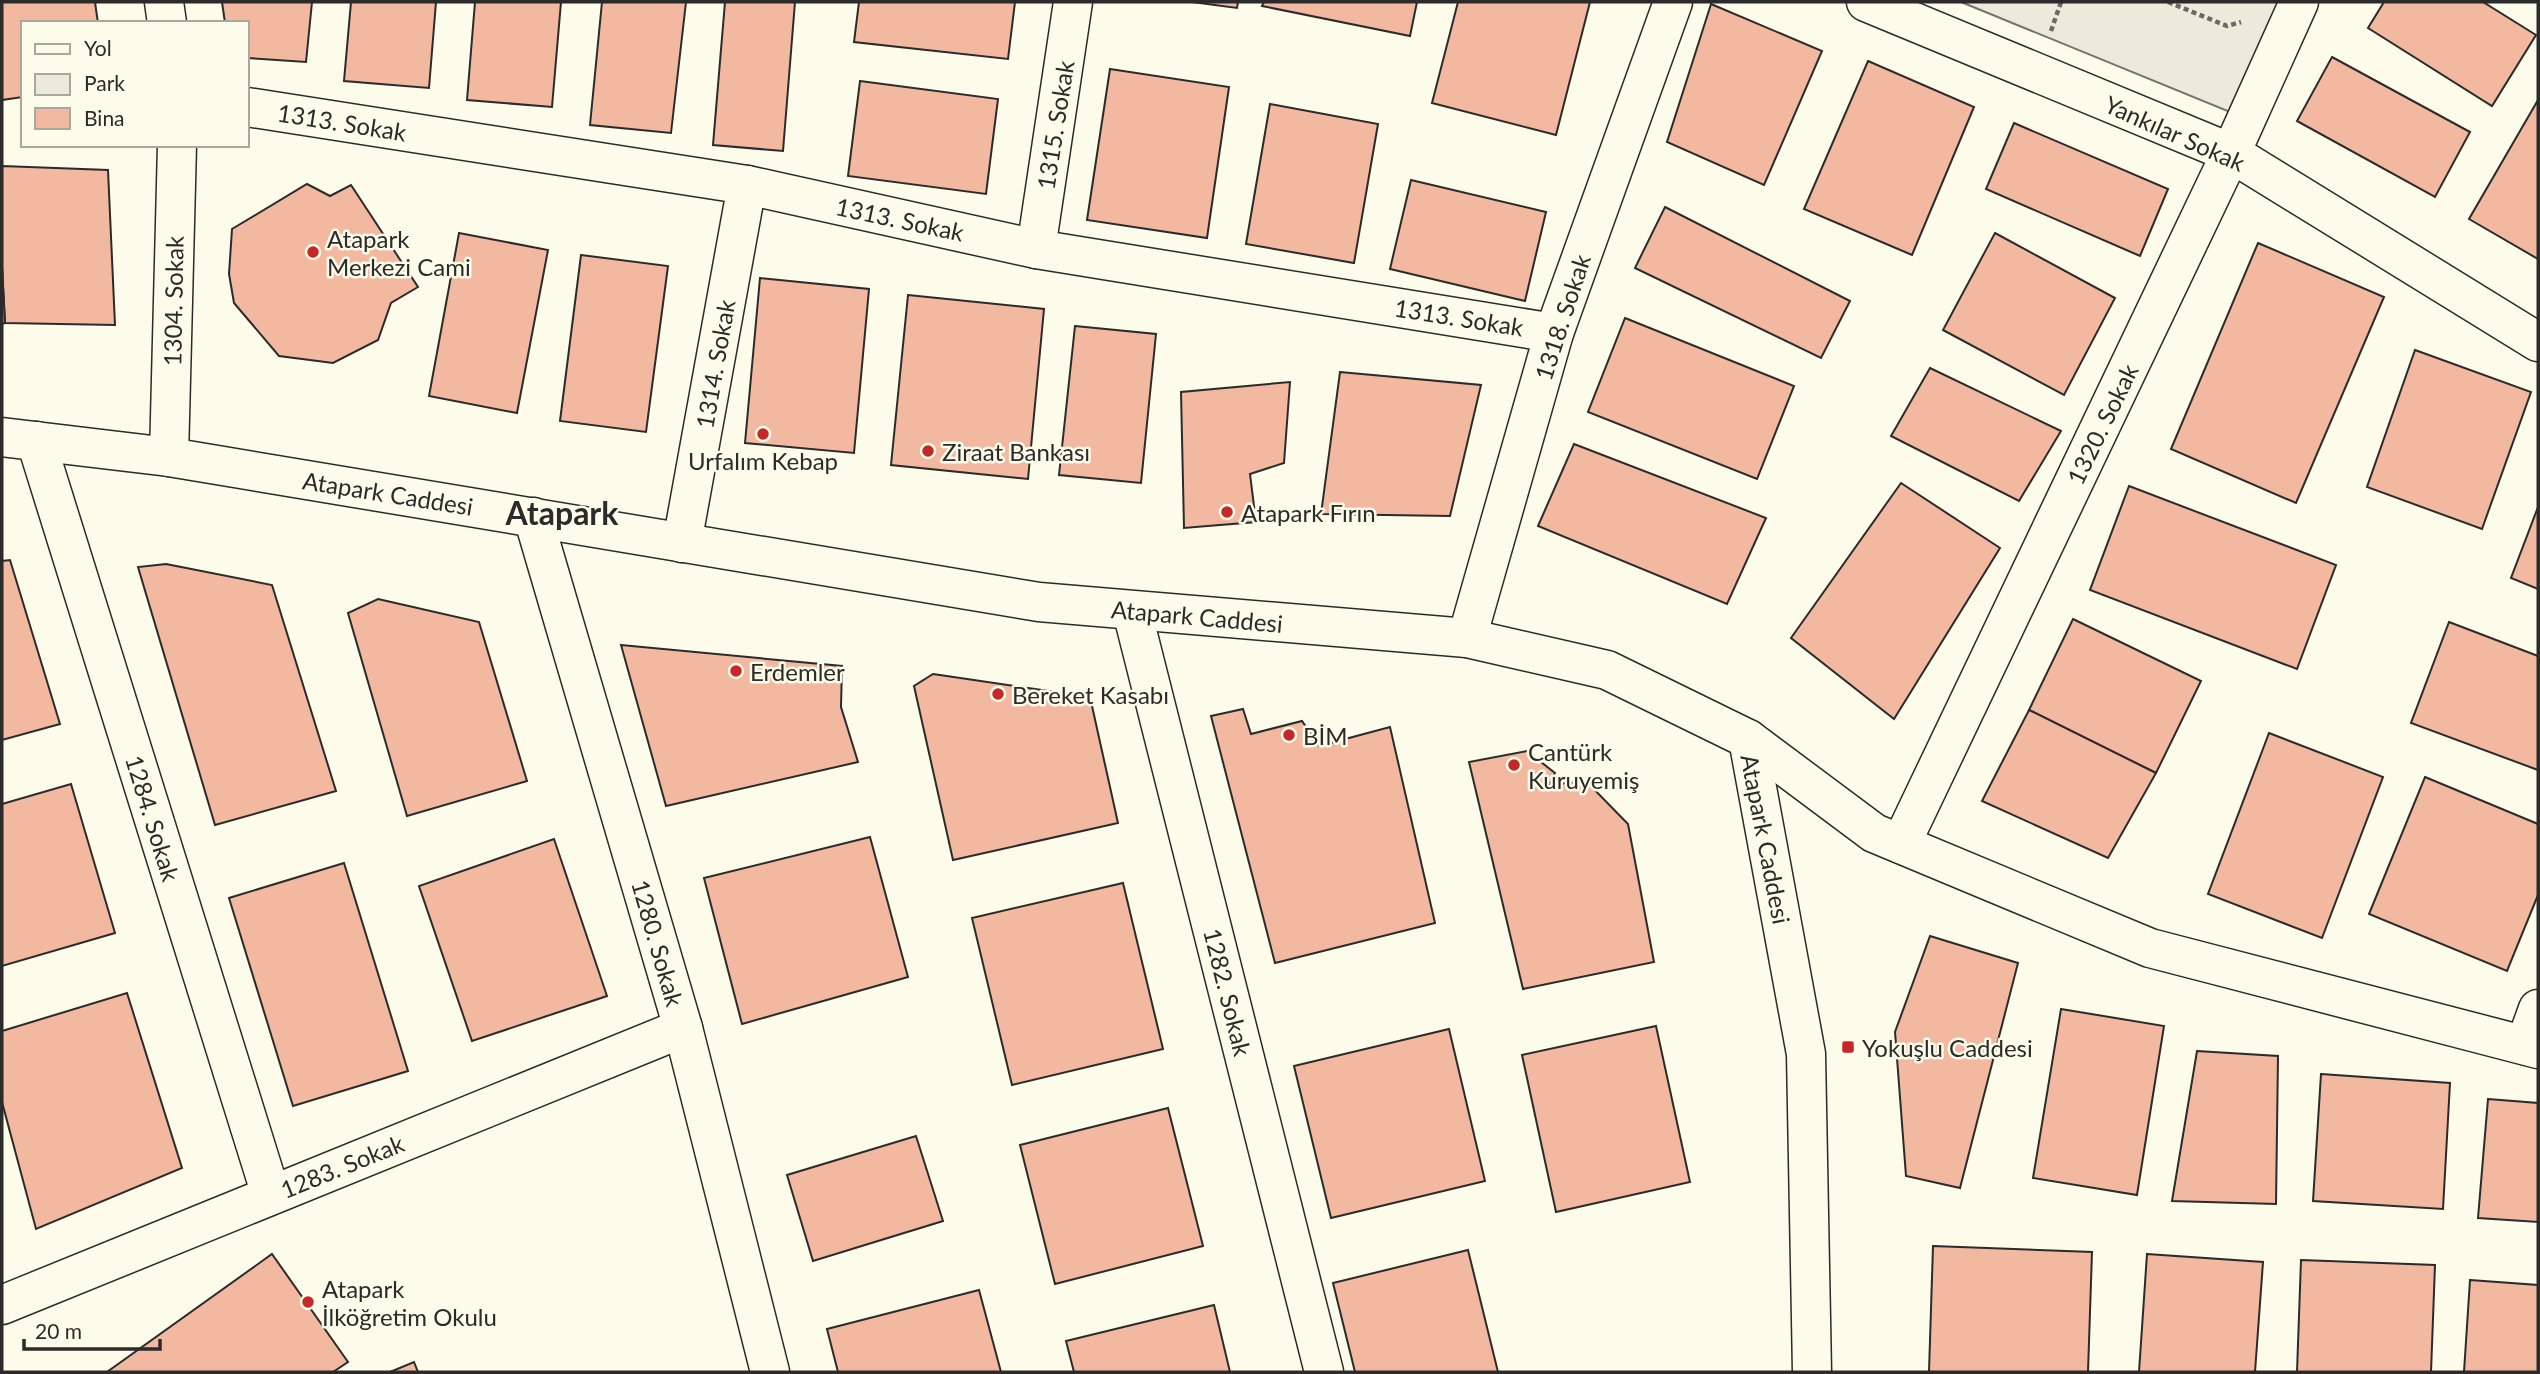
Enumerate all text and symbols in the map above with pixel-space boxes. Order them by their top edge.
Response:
legend [21,21,248,147]
text: Yol [84,35,112,60]
street label: 1315. Sokak [1030,58,1080,192]
text: Park [84,70,125,95]
street label: Yankılar Sokak [2100,89,2250,177]
street label: 1313. Sokak [275,97,409,147]
text: Bina [84,105,125,130]
street label: 1313. Sokak [833,191,968,247]
place label: Atapark Merkezi Cami [327,224,471,281]
street label: 1304. Sokak [157,235,189,366]
marker: Atapark Merkezi Cami [305,244,321,260]
street label: 1318. Sokak [1528,250,1596,383]
street label: 1313. Sokak [1392,292,1526,342]
street label: 1314. Sokak [689,296,741,431]
street label: 1320. Sokak [2060,358,2144,489]
marker: Urfalım Kebap [755,426,771,442]
place label: Ziraat Bankası [942,437,1090,466]
marker: Ziraat Bankası [920,443,936,459]
place label: Urfalım Kebap [688,446,838,475]
street label: Atapark Caddesi [301,465,475,521]
district label: Atapark [505,493,619,532]
place label: Atapark Fırın [1241,498,1376,527]
marker: Atapark Fırın [1219,504,1235,520]
street label: Atapark Caddesi [1110,594,1284,638]
place label: Erdemler [750,657,845,686]
marker: Erdemler [728,663,744,679]
place label: Bereket Kasabı [1012,680,1169,709]
marker: Bereket Kasabı [990,686,1006,702]
place label: BİM [1303,721,1348,750]
marker: BİM [1281,727,1297,743]
place label: Cantürk Kuruyemiş [1528,737,1639,794]
street label: 1284. Sokak [120,751,186,885]
street label: Atapark Caddesi [1735,752,1797,926]
marker: Cantürk Kuruyemiş [1506,757,1522,773]
street label: 1280. Sokak [626,876,690,1010]
street label: 1282. Sokak [1198,925,1258,1060]
place label: Yokuşlu Caddesi [1862,1033,2033,1062]
marker: Yokuşlu Caddesi [1840,1039,1856,1055]
street label: 1283. Sokak [276,1128,409,1204]
place label: Atapark İlköğretim Okulu [322,1274,497,1331]
marker: Atapark İlköğretim Okulu [300,1294,316,1310]
scale bar [24,1308,161,1352]
text: 20 m [35,1318,82,1343]

